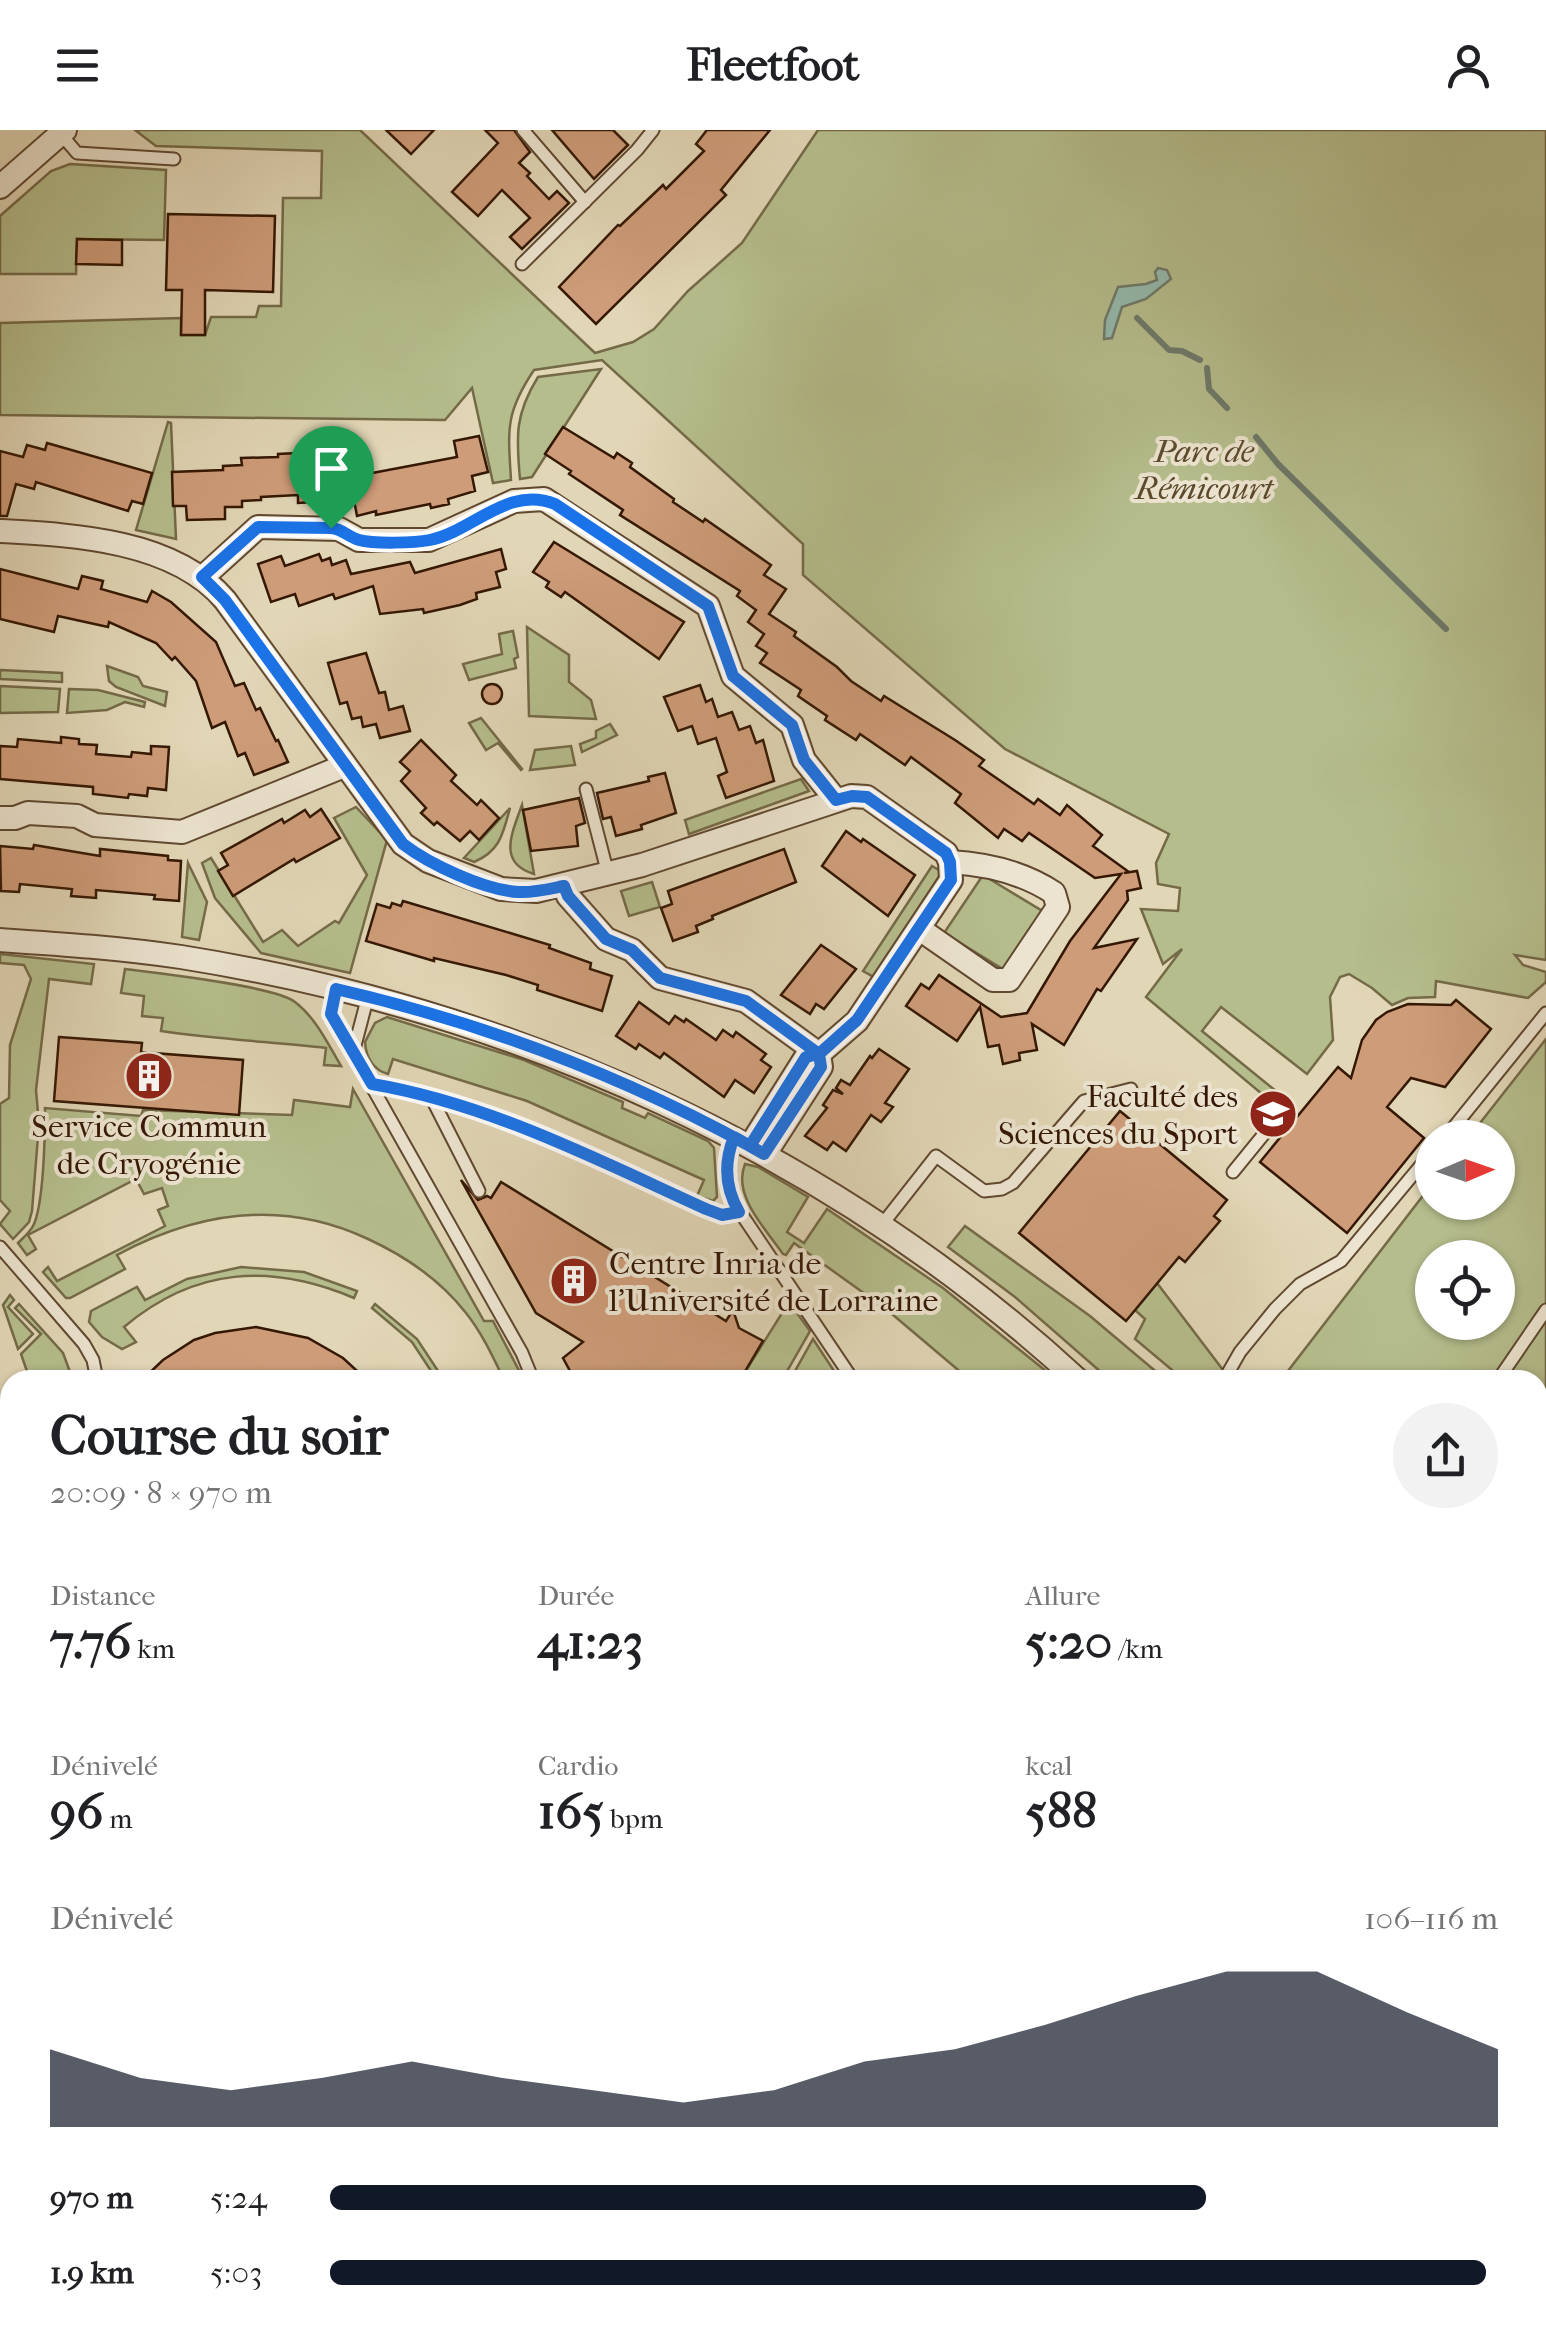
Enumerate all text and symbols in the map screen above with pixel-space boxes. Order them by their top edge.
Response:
icon: menu [50,38,105,93]
icon: person [1441,38,1496,93]
text: Fleetfoot [687,39,859,92]
pin [289,426,374,529]
park label: Parc de Rémicourt [1133,433,1275,507]
icon: arrive [304,441,359,496]
building icon: Service Commun de Cryogénie [123,1050,175,1102]
place label: Faculté des Sciences du Sport [998,1078,1239,1152]
school or university icon: Faculté des Sciences du Sport [1247,1088,1299,1140]
place label: Service Commun de Cryogénie [31,1108,267,1182]
north arrow [1415,1120,1515,1220]
map controls [1415,1120,1515,1340]
button: locate [1415,1240,1515,1340]
place label: Centre Inria de l'Université de Lorraine [608,1245,939,1319]
building icon: Centre Inria de l'Université de Lorraine [548,1255,600,1307]
button: share [1393,1403,1498,1508]
text: Course du soir [50,1404,388,1468]
text: 20:09 · 8 × 970 m [50,1474,272,1511]
text: Distance [50,1579,155,1612]
text: Durée [538,1579,614,1612]
text: Allure [1025,1579,1100,1612]
text: 7.76 [50,1612,131,1671]
text: 41:23 [538,1612,643,1671]
text: 5:20 [1025,1612,1112,1671]
text: km [131,1632,175,1665]
text: /km [1112,1632,1163,1665]
text: Dénivelé [50,1749,158,1782]
text: Cardio [538,1749,619,1782]
text: kcal [1025,1749,1072,1782]
text: 96 [50,1782,103,1841]
text: 165 [538,1782,604,1841]
text: 588 [1025,1782,1097,1841]
text: m [103,1802,133,1835]
text: bpm [604,1802,663,1835]
text: Dénivelé [50,1900,173,1937]
text: 106–116 m [1364,1900,1498,1937]
text: 970 m [50,2179,133,2216]
text: 5:24 [210,2179,267,2216]
text: 1.9 km [50,2254,134,2291]
text: 5:03 [210,2254,262,2291]

